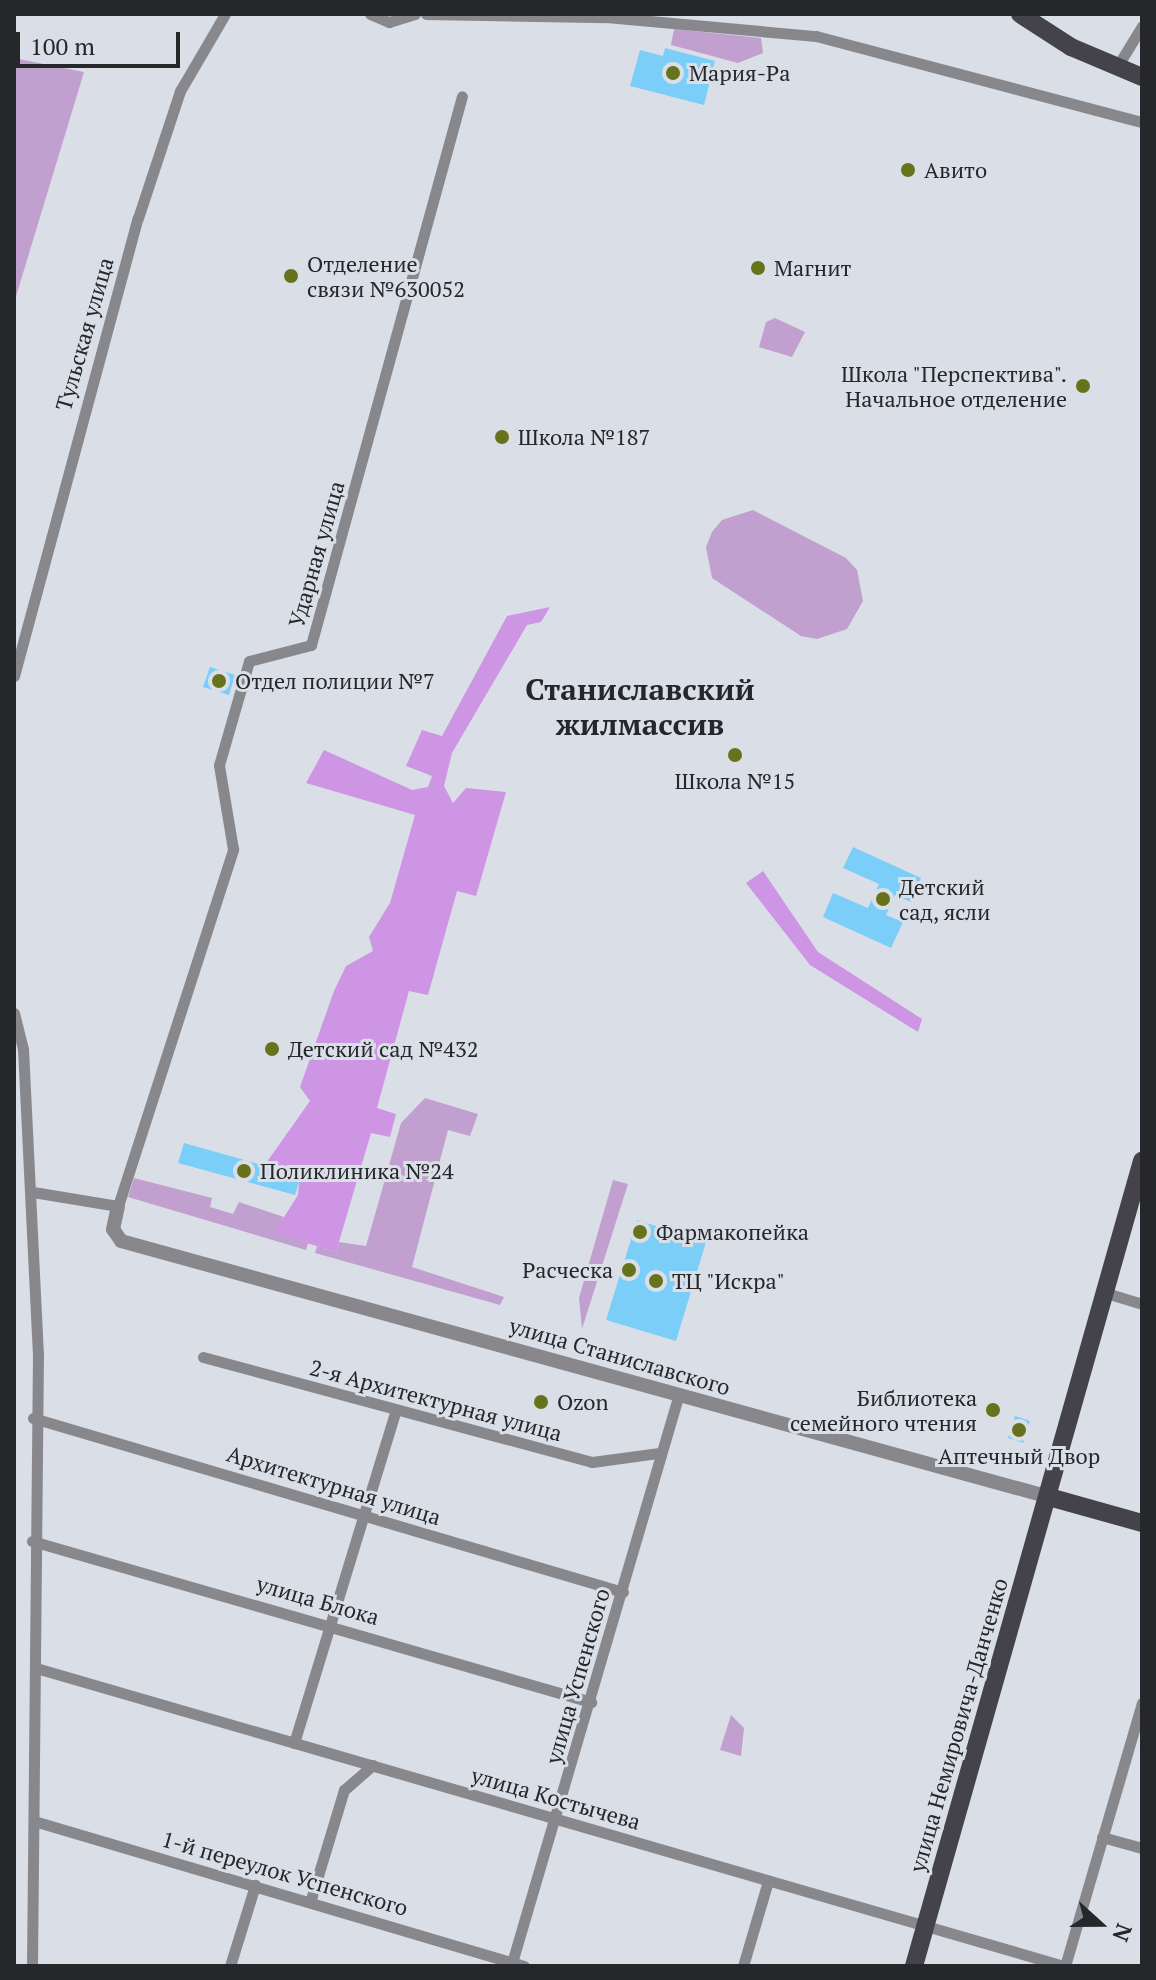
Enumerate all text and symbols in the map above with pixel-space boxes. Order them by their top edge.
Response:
scale bar [20,16,184,66]
text: 100 m [30,30,95,62]
place label: Мария-Ра [689,60,790,86]
marker: Мария-Ра [664,64,682,82]
place label: Авито [924,157,987,183]
marker: Авито [899,161,917,179]
place label: Отделение связи №630052 [307,250,465,302]
street label: Тульская улица [50,254,118,414]
place label: Магнит [774,255,852,281]
marker: Магнит [749,259,767,277]
marker: Отделение связи №630052 [282,267,300,285]
place label: Школа "Перспектива". Начальное отделение [840,360,1067,412]
marker: Школа "Перспектива". Начальное отделение [1074,377,1092,395]
place label: Школа №187 [518,424,650,450]
marker: Школа №187 [493,428,511,446]
street label: Ударная улица [283,478,349,630]
place label: Отдел полиции №7 [235,668,435,694]
district label: Станиславский жилмассив [525,671,755,742]
marker: Отдел полиции №7 [210,672,228,690]
marker: Школа №15 [726,746,744,764]
place label: Школа №15 [675,768,795,794]
place label: Детский сад, ясли [899,873,991,924]
marker: Детский сад, ясли [874,890,892,908]
place label: Детский сад №432 [288,1036,478,1062]
marker: Детский сад №432 [263,1040,281,1058]
place label: Поликлиника №24 [260,1158,454,1184]
marker: Поликлиника №24 [235,1162,253,1180]
place label: Фармакопейка [656,1219,809,1245]
marker: Фармакопейка [631,1223,649,1241]
place label: Расческа [522,1257,613,1283]
marker: Расческа [620,1261,638,1279]
place label: ТЦ "Искра" [672,1268,786,1294]
marker: ТЦ "Искра" [647,1272,665,1290]
street label: улица Станиславского [507,1312,733,1400]
street label: 2-я Архитектурная улица [307,1354,565,1446]
place label: Библиотека семейного чтения [790,1384,977,1436]
place label: Ozon [557,1389,609,1415]
marker: Ozon [532,1393,550,1411]
marker: Библиотека семейного чтения [984,1401,1002,1419]
marker: Аптечный Двор [1010,1421,1028,1439]
street label: Архитектурная улица [224,1440,444,1530]
place label: Аптечный Двор [938,1443,1100,1469]
street label: улица Блока [254,1570,382,1630]
street label: улица Немировича-Данченко [903,1575,1013,1875]
street label: улица Успенского [539,1585,615,1767]
street label: улица Костычева [468,1761,644,1835]
street label: 1-й переулок Успенского [159,1825,411,1921]
north arrow [1060,1884,1140,1964]
text: N [1106,1920,1139,1946]

